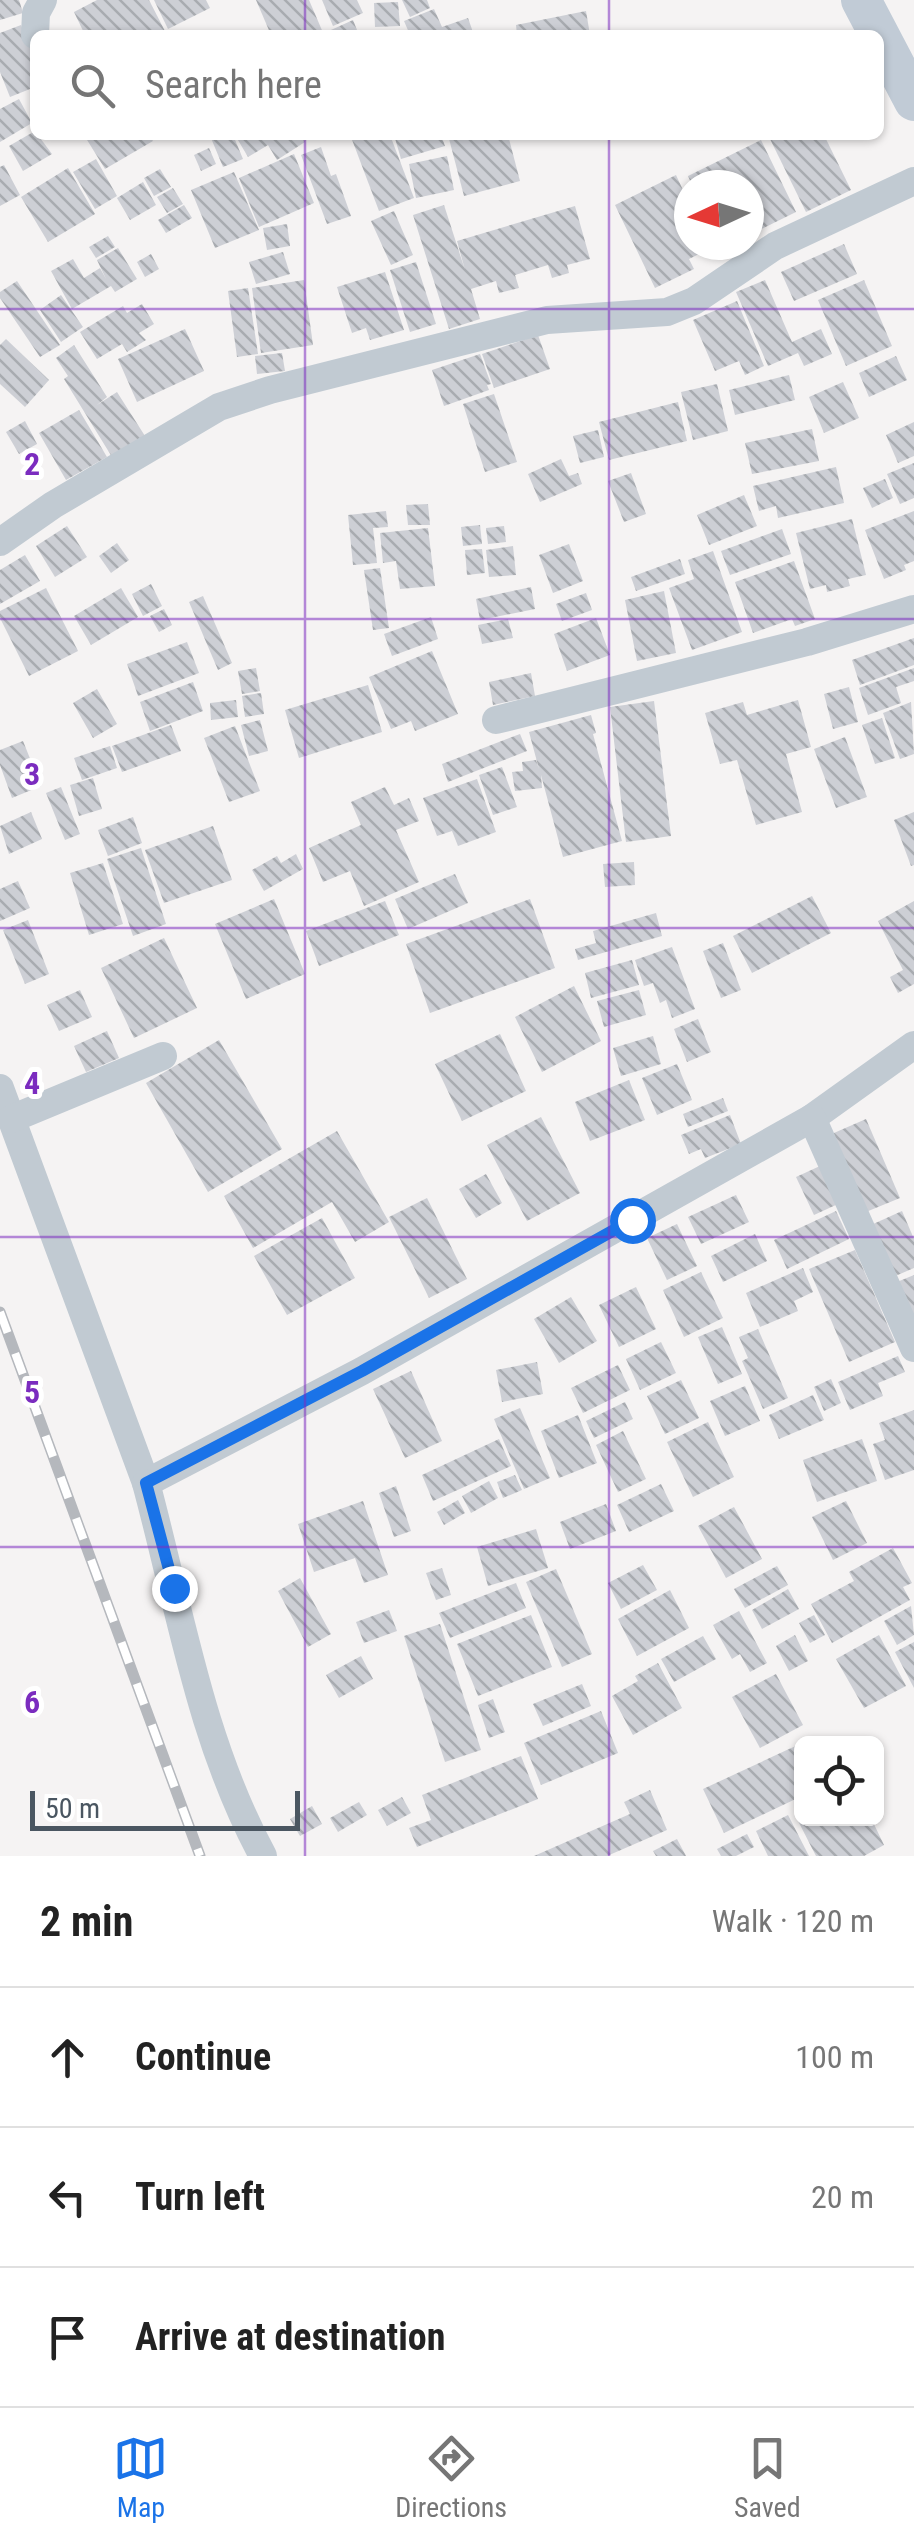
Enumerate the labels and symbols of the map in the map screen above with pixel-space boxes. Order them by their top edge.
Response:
north arrow [674,170,764,260]
text: 2 [24,445,40,483]
text: 3 [24,755,40,793]
text: 4 [24,1064,40,1102]
route start [610,1198,656,1244]
text: 5 [24,1373,40,1411]
route end [152,1566,198,1612]
text: 6 [24,1683,40,1721]
scale bar [30,1786,300,1830]

